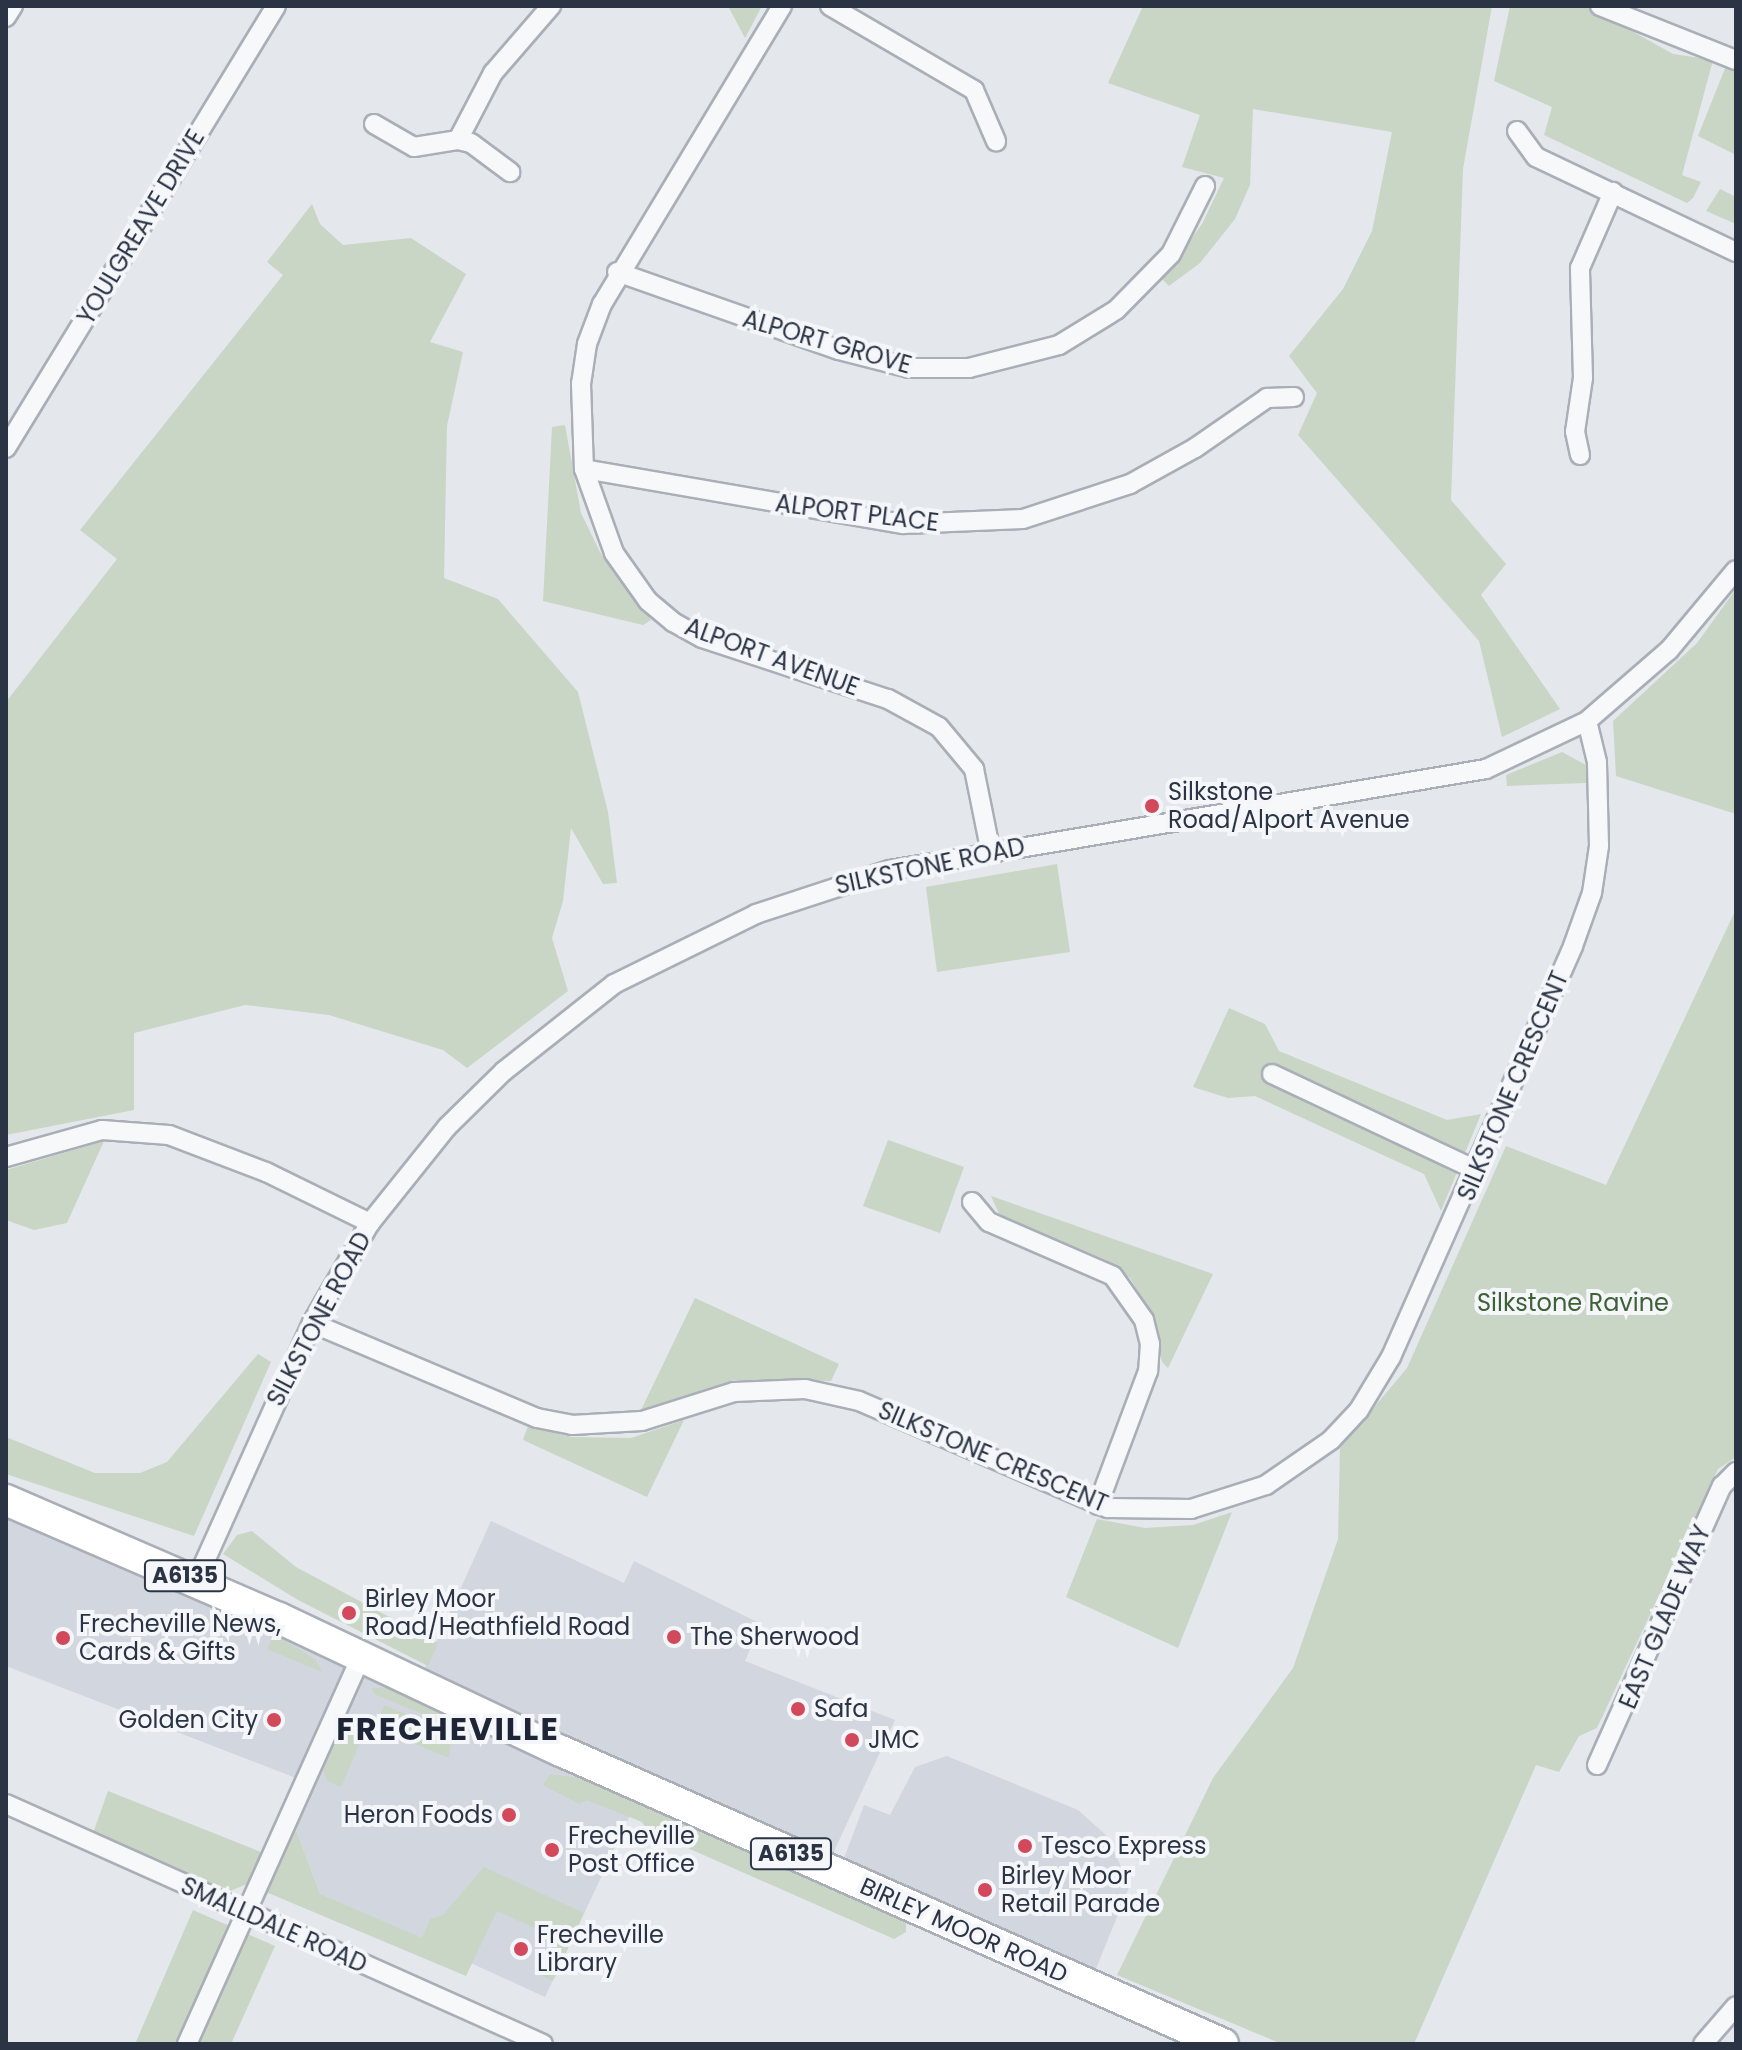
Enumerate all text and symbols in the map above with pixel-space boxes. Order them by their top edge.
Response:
street label: YOULGREAVE DRIVE [71,124,211,330]
street label: ALPORT GROVE [739,304,915,380]
street label: ALPORT PLACE [774,489,940,537]
street label: ALPORT AVENUE [681,612,863,702]
place label: Silkstone Road/Alport Avenue [1168,778,1410,834]
marker: Silkstone Road/Alport Avenue [1143,797,1161,815]
street label: SILKSTONE ROAD [833,832,1027,900]
street label: SILKSTONE CRESCENT [1452,967,1574,1205]
street label: SILKSTONE ROAD [261,1227,377,1411]
park label: Silkstone Ravine [1477,1289,1669,1317]
street label: SILKSTONE CRESCENT [874,1396,1112,1518]
street label: EAST GLADE WAY [1613,1521,1717,1713]
road number: A6135 [143,1558,227,1594]
place label: Birley Moor Road/Heathfield Road [365,1585,630,1641]
marker: Birley Moor Road/Heathfield Road [340,1604,358,1622]
place label: Frecheville News, Cards & Gifts [79,1610,281,1666]
place label: The Sherwood [690,1623,860,1651]
marker: The Sherwood [665,1628,683,1646]
marker: Frecheville News, Cards & Gifts [54,1629,72,1647]
place label: Safa [814,1695,868,1723]
marker: Safa [789,1700,807,1718]
place label: Golden City [119,1706,258,1734]
district label: FRECHEVILLE [336,1710,560,1748]
marker: Golden City [265,1711,283,1729]
place label: JMC [868,1726,920,1754]
marker: JMC [843,1731,861,1749]
place label: Heron Foods [344,1801,493,1829]
marker: Heron Foods [500,1806,518,1824]
place label: Frecheville Post Office [568,1822,695,1878]
place label: Tesco Express [1041,1832,1207,1860]
road number: A6135 [749,1836,833,1872]
marker: Tesco Express [1016,1837,1034,1855]
marker: Frecheville Post Office [543,1841,561,1859]
place label: Birley Moor Retail Parade [1001,1862,1160,1918]
street label: SMALLDALE ROAD [177,1871,371,1979]
street label: BIRLEY MOOR ROAD [856,1871,1072,1989]
marker: Birley Moor Retail Parade [976,1881,994,1899]
place label: Frecheville Library [537,1921,664,1977]
marker: Frecheville Library [512,1940,530,1958]

